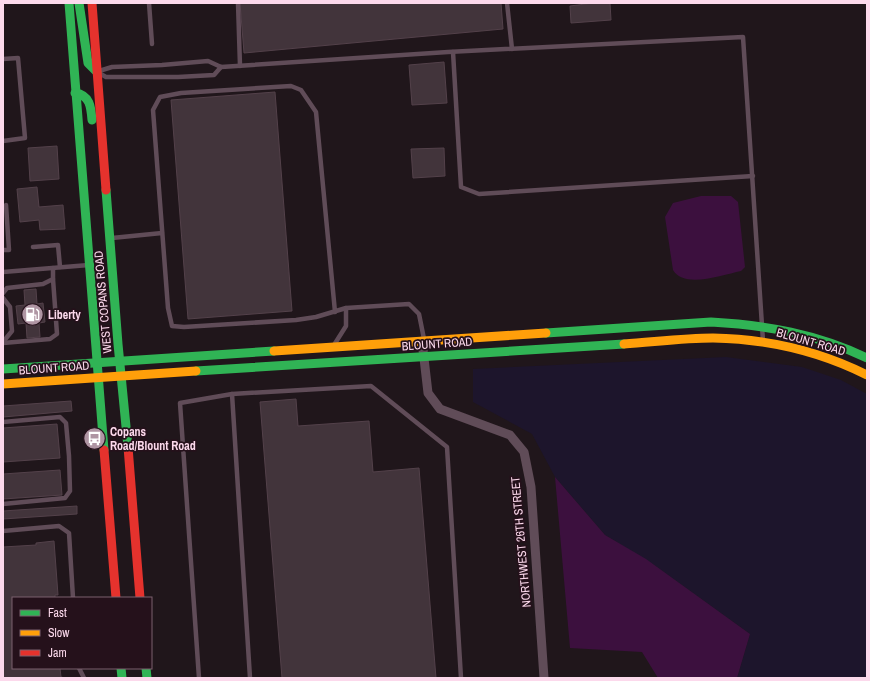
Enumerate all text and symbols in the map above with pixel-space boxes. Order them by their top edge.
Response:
street label: WEST COPANS ROAD [91,250,115,354]
fuel station icon: Liberty [20,302,46,328]
place label: Liberty [48,307,81,323]
street label: BLOUNT ROAD [775,325,847,359]
street label: BLOUNT ROAD [401,334,473,354]
street label: BLOUNT ROAD [18,358,90,378]
place label: Copans Road/Blount Road [110,424,196,454]
bus stop icon: Copans Road/Blount Road [81,426,107,452]
street label: NORTHWEST 26TH STREET [507,476,535,608]
legend [12,597,152,669]
text: Fast [48,605,67,621]
text: Slow [48,625,70,641]
text: Jam [48,645,67,661]

